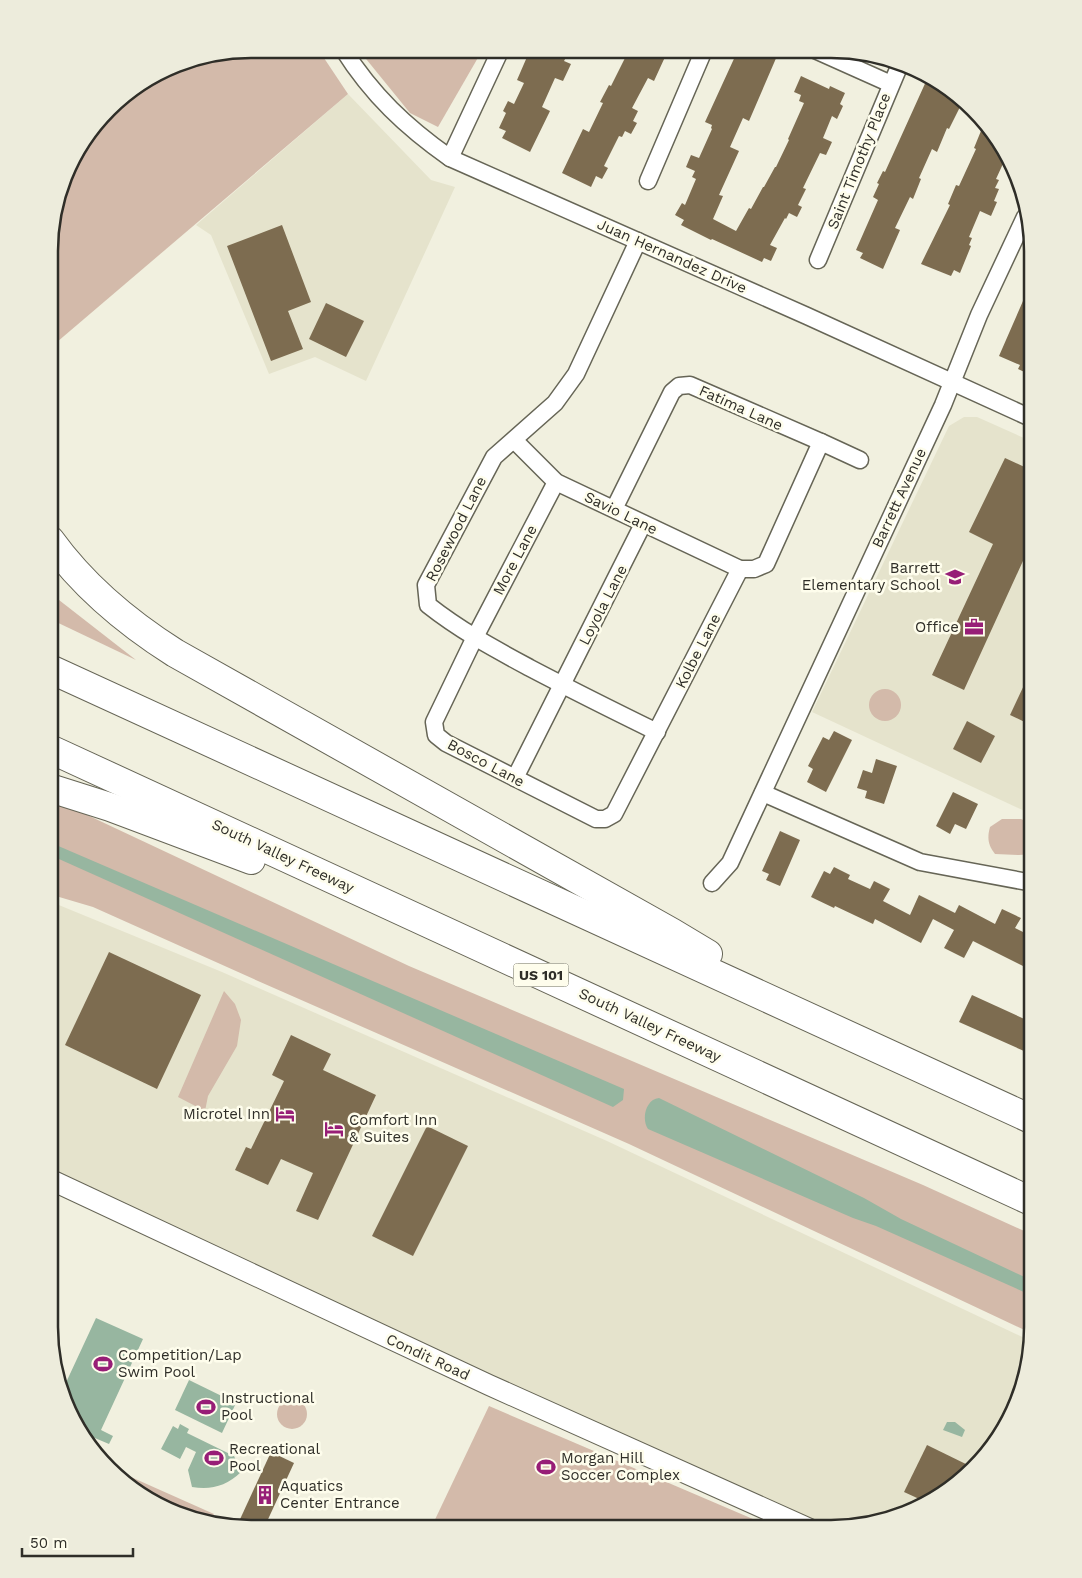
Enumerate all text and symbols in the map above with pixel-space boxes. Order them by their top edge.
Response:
street label: Saint Timothy Place [823,90,895,232]
street label: Juan Hernandez Drive [594,215,750,297]
street label: Fatima Lane [696,382,786,434]
street label: Barrett Avenue [868,445,930,551]
street label: Rosewood Lane [422,474,490,584]
street label: Savio Lane [582,488,660,538]
street label: More Lane [489,522,541,598]
place label: Barrett Elementary School [802,559,941,594]
street label: Loyola Lane [575,562,631,648]
school or university icon: Barrett Elementary School [944,566,966,588]
street label: Kolbe Lane [672,611,724,691]
office icon: Office [963,616,985,638]
place label: Office [915,618,959,636]
street label: Bosco Lane [444,735,528,791]
street label: South Valley Freeway [209,815,357,897]
road number: US 101 [514,964,568,986]
street label: South Valley Freeway [576,984,724,1066]
hotel icon: Microtel Inn [274,1103,296,1125]
place label: Microtel Inn [183,1105,270,1123]
place label: Comfort Inn & Suites [349,1111,437,1146]
hotel icon: Comfort Inn & Suites [323,1118,345,1140]
street label: Condit Road [383,1330,473,1384]
place label: Competition/Lap Swim Pool [118,1346,242,1381]
sports icon: Competition/Lap Swim Pool [92,1353,114,1375]
place label: Instructional Pool [221,1389,315,1424]
sports icon: Instructional Pool [195,1396,217,1418]
place label: Recreational Pool [229,1440,321,1475]
sports icon: Recreational Pool [203,1447,225,1469]
place label: Morgan Hill Soccer Complex [561,1449,680,1484]
sports icon: Morgan Hill Soccer Complex [535,1456,557,1478]
place label: Aquatics Center Entrance [280,1477,400,1512]
building icon: Aquatics Center Entrance [254,1484,276,1506]
scale bar [22,1526,134,1558]
text: 50 m [30,1534,67,1552]

